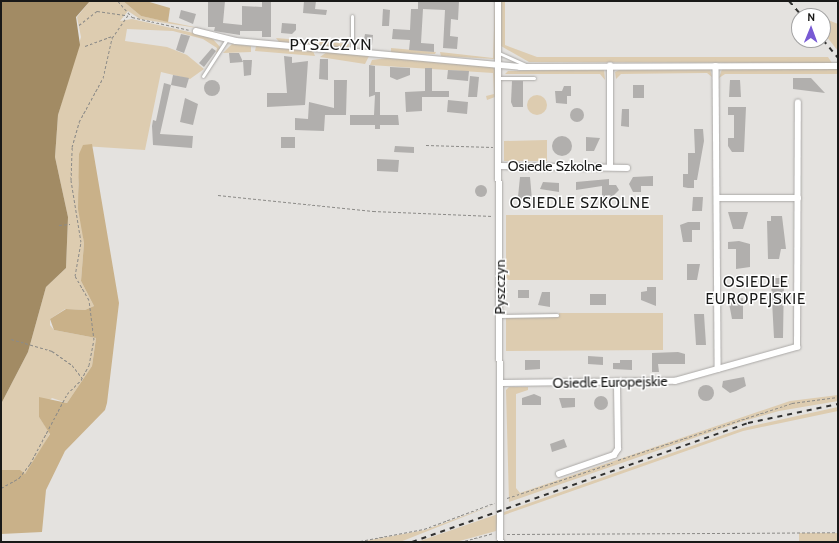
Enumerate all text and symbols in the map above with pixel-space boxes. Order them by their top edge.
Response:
north arrow [791,8,831,48]
text: N [807,10,815,24]
district label: PYSZCZYN [289,35,373,55]
street label: Osiedle Szkolne [508,158,602,174]
district label: OSIEDLE SZKOLNE [510,195,650,213]
street label: Pyszczyn [492,259,508,315]
district label: OSIEDLE EUROPEJSKIE [706,273,806,308]
street label: Osiedle Europejskie [552,373,668,391]

